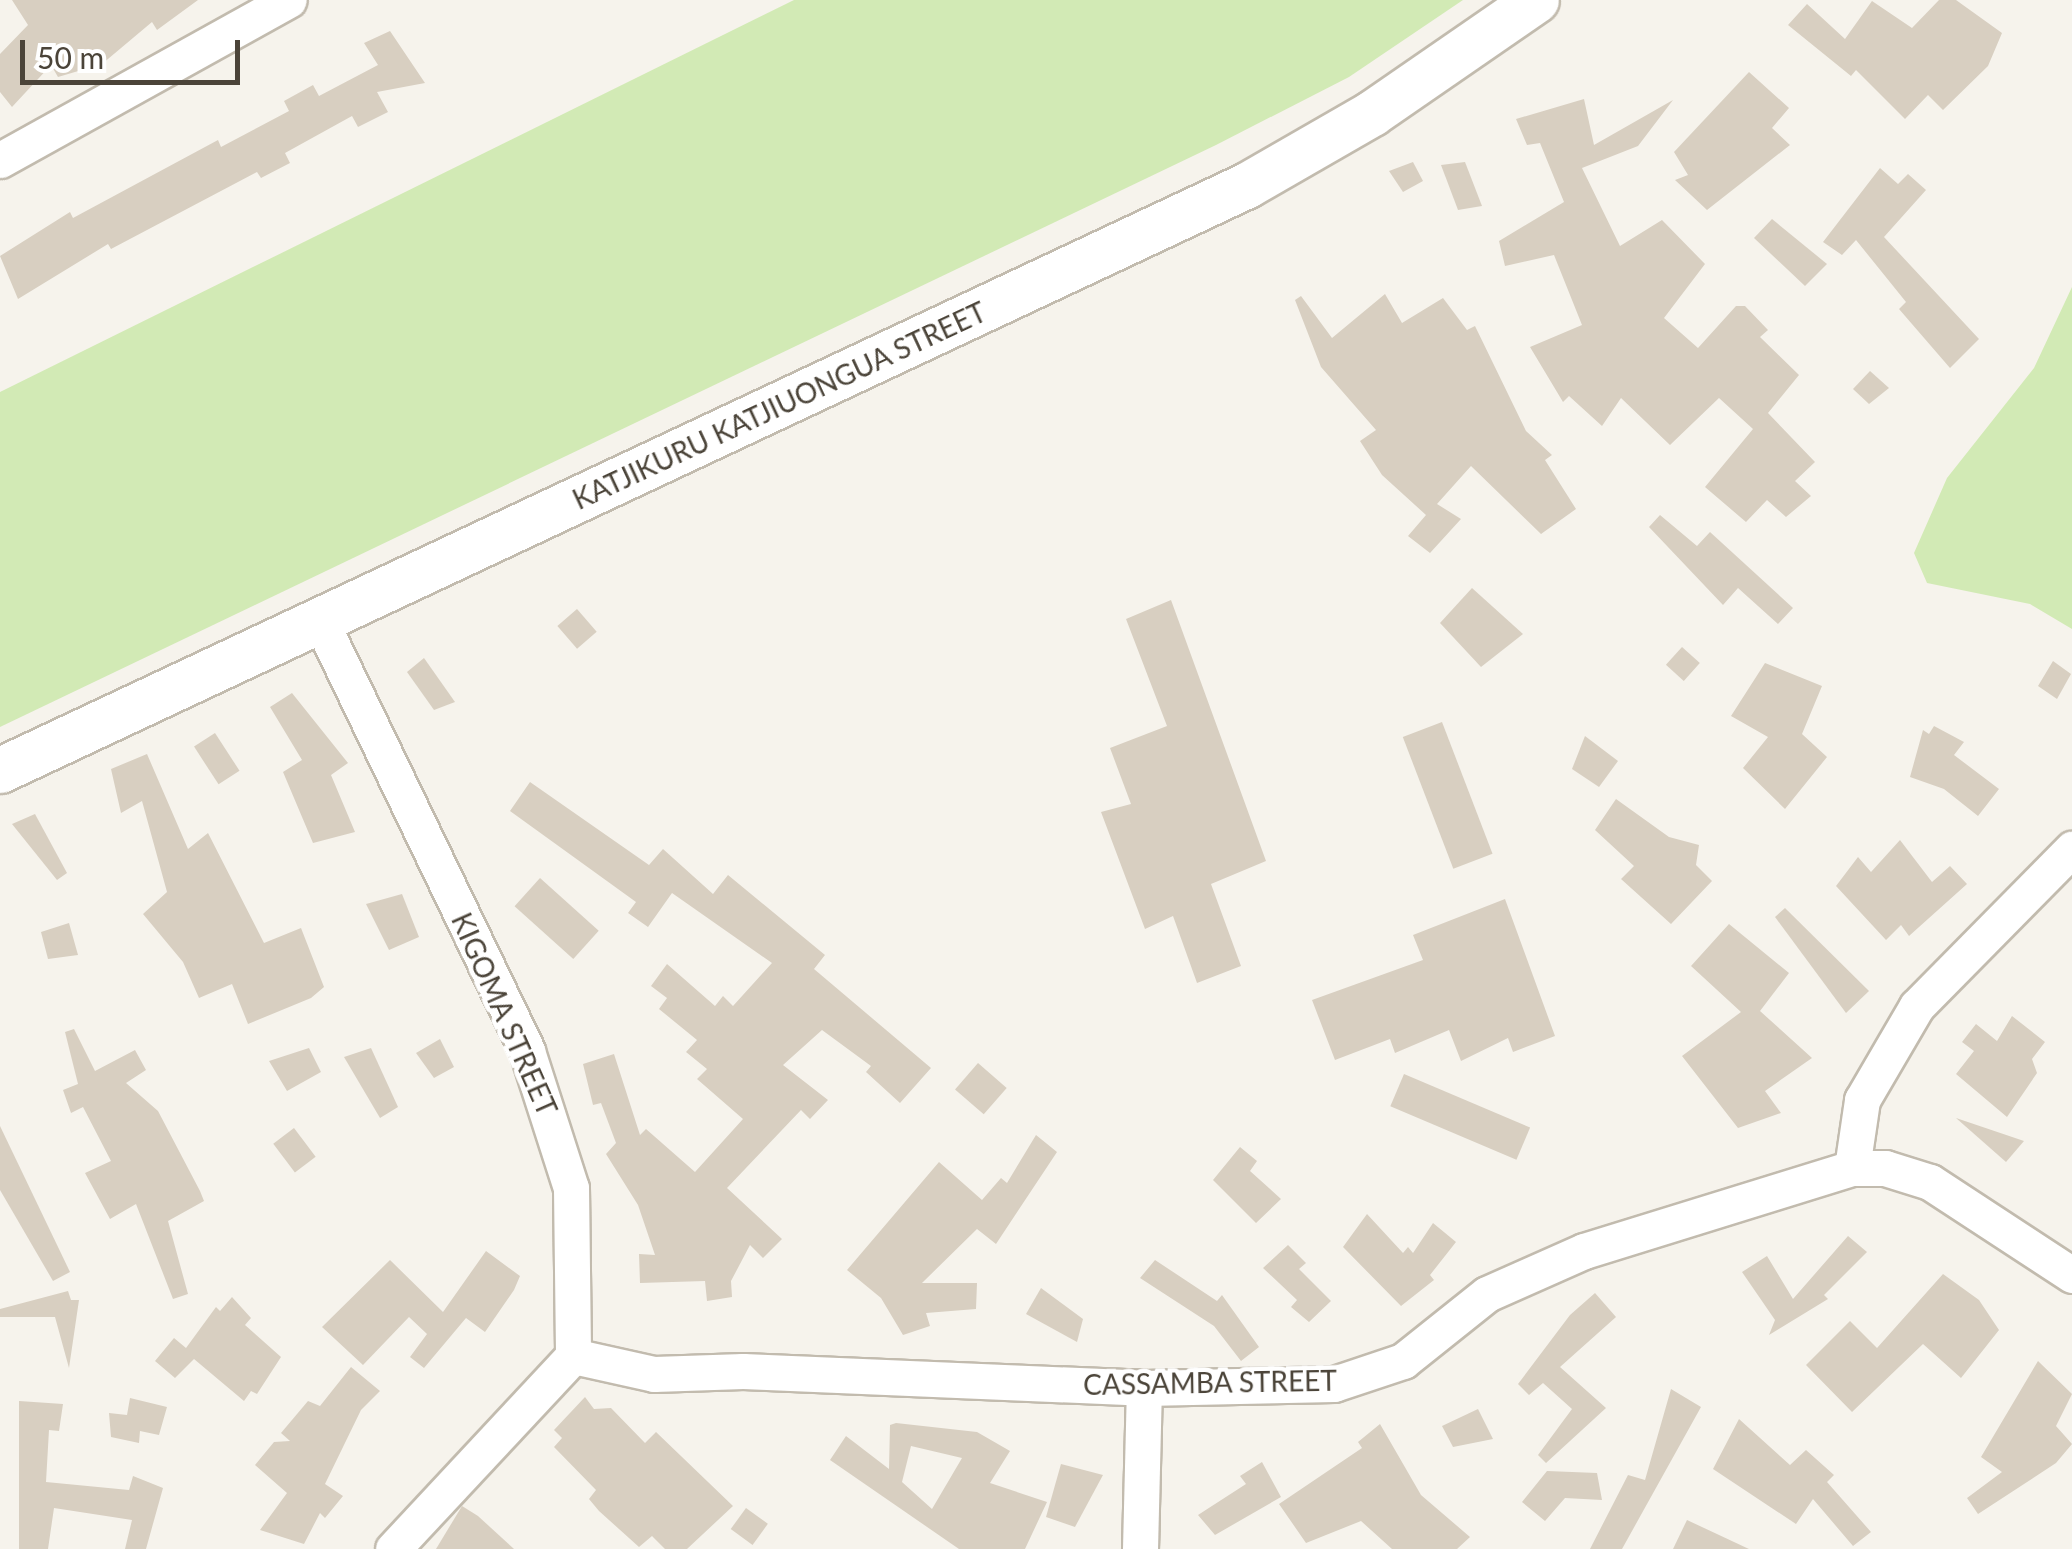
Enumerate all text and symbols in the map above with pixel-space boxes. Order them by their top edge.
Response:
scale bar [25,20,245,82]
text: 50 m [37,39,104,75]
street label: KATJIKURU KATJIUONGUA STREET [567,294,991,516]
street label: KIGOMA STREET [445,907,565,1121]
street label: CASSAMBA STREET [1082,1363,1338,1401]

